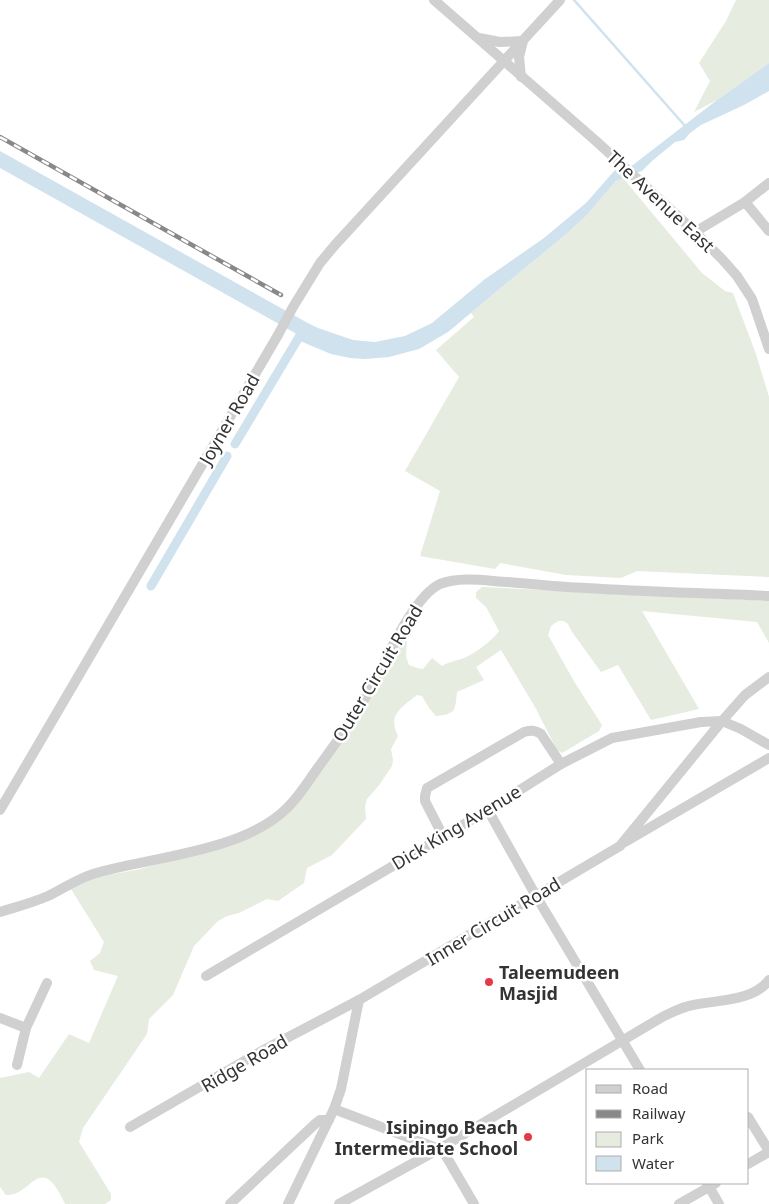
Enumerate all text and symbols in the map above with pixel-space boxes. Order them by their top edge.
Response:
street label: The Avenue East [602,145,720,258]
street label: Joyner Road [192,369,265,471]
street label: Outer Circuit Road [327,600,427,746]
street label: Dick King Avenue [387,779,525,875]
street label: Inner Circuit Road [421,871,565,971]
place label: Taleemudeen Masjid [499,960,619,1005]
marker: Taleemudeen Masjid [483,976,495,988]
street label: Ridge Road [196,1029,292,1097]
legend [586,1069,749,1184]
text: Road [632,1078,668,1098]
text: Railway [632,1103,686,1123]
place label: Isipingo Beach Intermediate School [335,1115,518,1160]
text: Park [632,1128,664,1148]
marker: Isipingo Beach Intermediate School [522,1131,534,1143]
text: Water [632,1153,674,1173]

